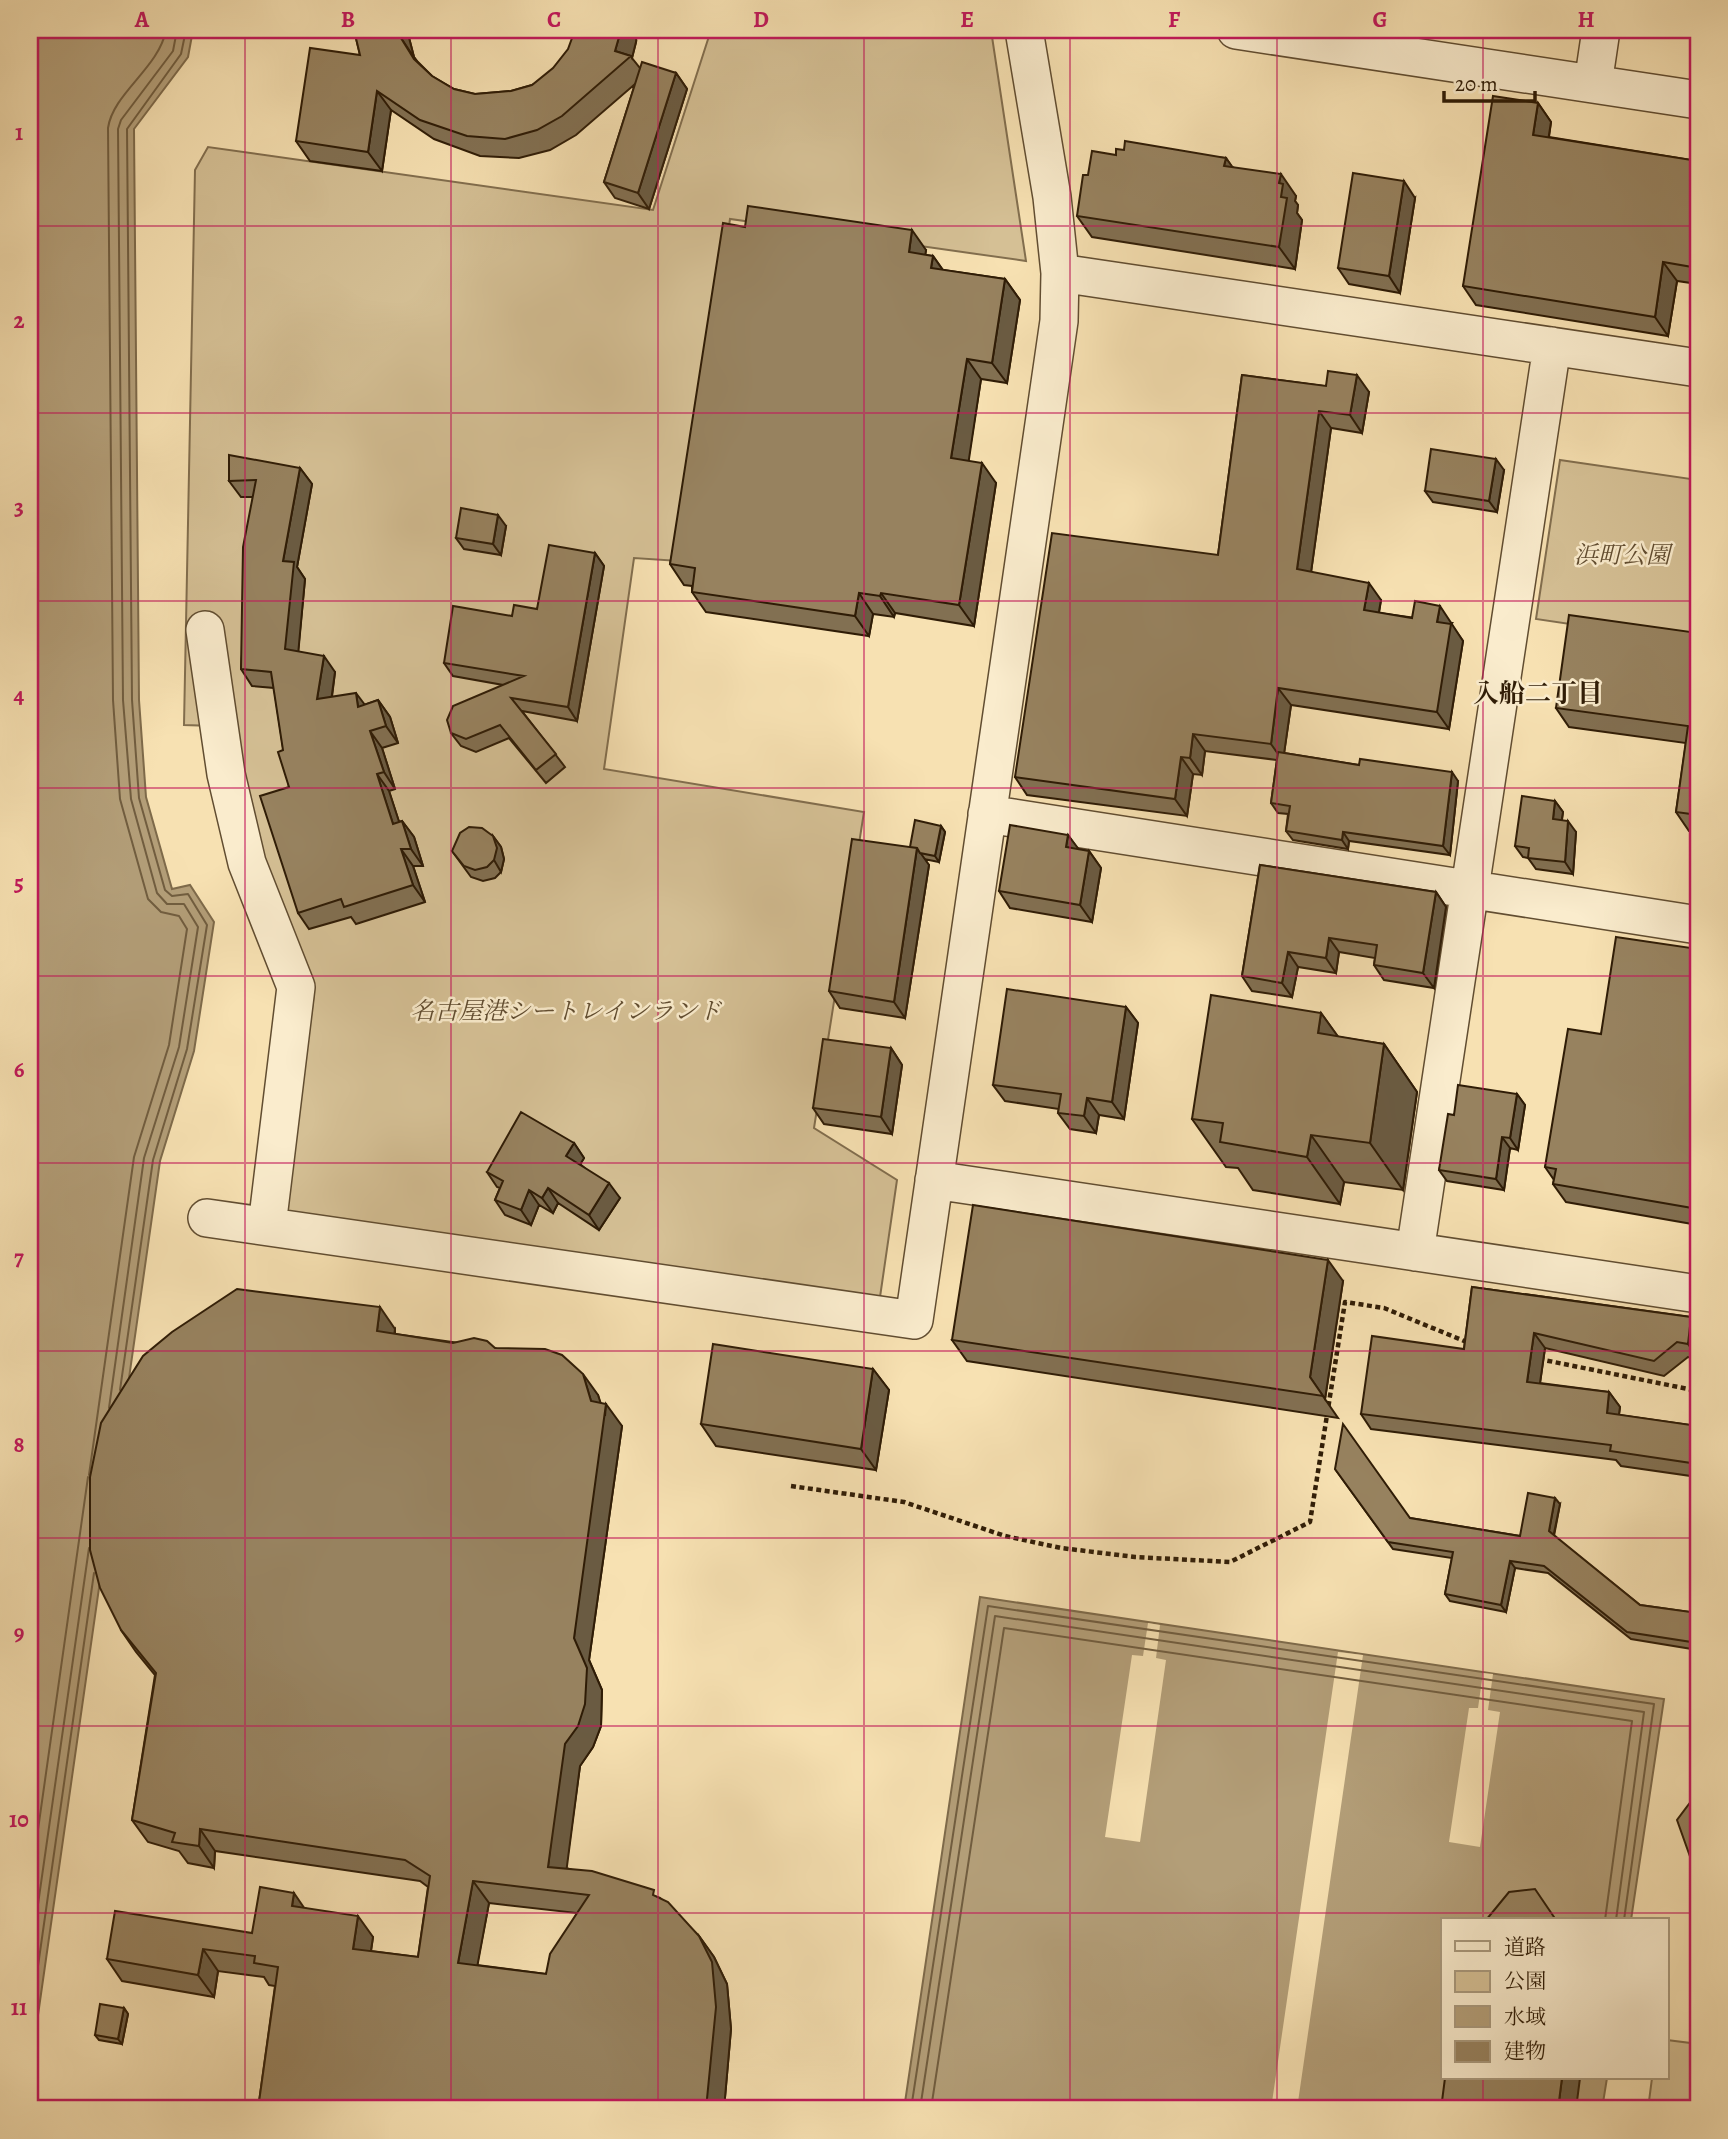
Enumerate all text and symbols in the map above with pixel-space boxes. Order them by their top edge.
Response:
text: A [134,4,150,35]
text: B [341,4,355,35]
text: C [547,4,561,35]
text: D [753,4,769,35]
text: E [960,4,974,35]
text: F [1168,4,1181,35]
text: G [1372,4,1388,35]
text: H [1577,4,1595,35]
scale bar [1444,60,1536,104]
text: 20 m [1455,70,1498,98]
text: 1 [15,117,23,148]
text: 2 [13,305,25,336]
text: 3 [14,492,24,523]
park label: 浜町公園 [1574,539,1674,571]
district label: 入船二丁目 [1473,676,1603,711]
text: 4 [14,680,25,711]
text: 5 [14,867,24,898]
park label: 名古屋港シートレインランド [411,995,722,1027]
text: 6 [14,1054,25,1085]
text: 7 [14,1242,24,1273]
text: 8 [13,1429,25,1460]
text: 9 [14,1617,24,1648]
text: 10 [9,1804,29,1835]
legend [1441,1918,1668,2080]
text: 道路 [1504,1933,1546,1961]
text: 公園 [1504,1967,1546,1995]
text: 11 [11,1992,27,2023]
text: 水域 [1504,2003,1546,2031]
text: 建物 [1504,2037,1546,2065]

